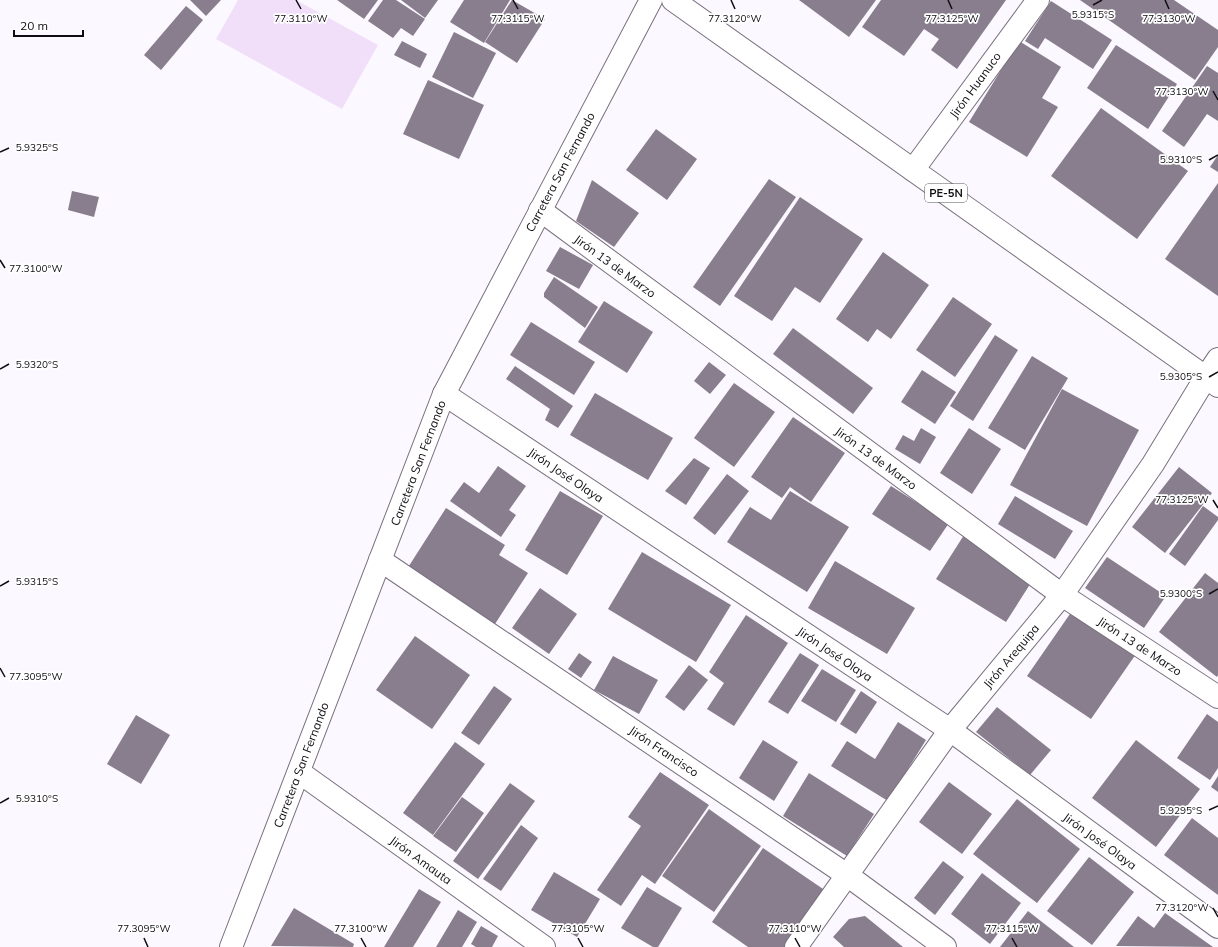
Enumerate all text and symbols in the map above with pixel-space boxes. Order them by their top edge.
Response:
text: 5.9315°S [1072,8,1114,21]
scale bar [14,12,83,38]
text: 77.3110°W [274,12,328,25]
text: 77.3115°W [491,12,545,25]
text: 77.3120°W [708,12,762,25]
text: 77.3125°W [925,12,979,25]
text: 77.3130°W [1142,12,1196,25]
text: 20 m [20,18,48,33]
street label: Jirón Huanuco [946,49,1004,121]
text: 77.3130°W [1155,85,1209,98]
street label: Carretera San Fernando [522,110,598,234]
text: 5.9325°S [16,141,58,154]
text: 5.9310°S [1160,153,1202,166]
road number: PE-5N [925,184,967,202]
street label: Jirón 13 de Marzo [571,231,659,301]
text: 77.3100°W [9,262,63,275]
text: 5.9320°S [16,358,58,371]
text: 5.9305°S [1160,370,1202,383]
street label: Carretera San Fernando [387,398,449,528]
street label: Jirón 13 de Marzo [832,423,920,493]
street label: Jirón José Olaya [526,444,606,506]
text: 77.3125°W [1155,493,1209,506]
text: 5.9315°S [16,575,58,588]
text: 5.9300°S [1160,587,1202,600]
street label: Jirón 13 de Marzo [1095,613,1185,679]
street label: Jirón Arequipa [980,621,1042,691]
street label: Jirón José Olaya [795,623,875,685]
text: 77.3095°W [9,670,63,683]
street label: Carretera San Fernando [270,700,332,830]
street label: Jirón Francisco [626,722,702,780]
text: 5.9310°S [16,792,58,805]
text: 5.9295°S [1160,804,1202,817]
street label: Jirón José Olaya [1060,809,1140,873]
street label: Jirón Amauta [387,832,455,888]
text: 77.3120°W [1155,901,1209,914]
text: 77.3095°W [117,922,171,935]
text: 77.3100°W [334,922,388,935]
text: 77.3105°W [551,922,605,935]
text: 77.3110°W [768,922,822,935]
text: 77.3115°W [985,922,1039,935]

